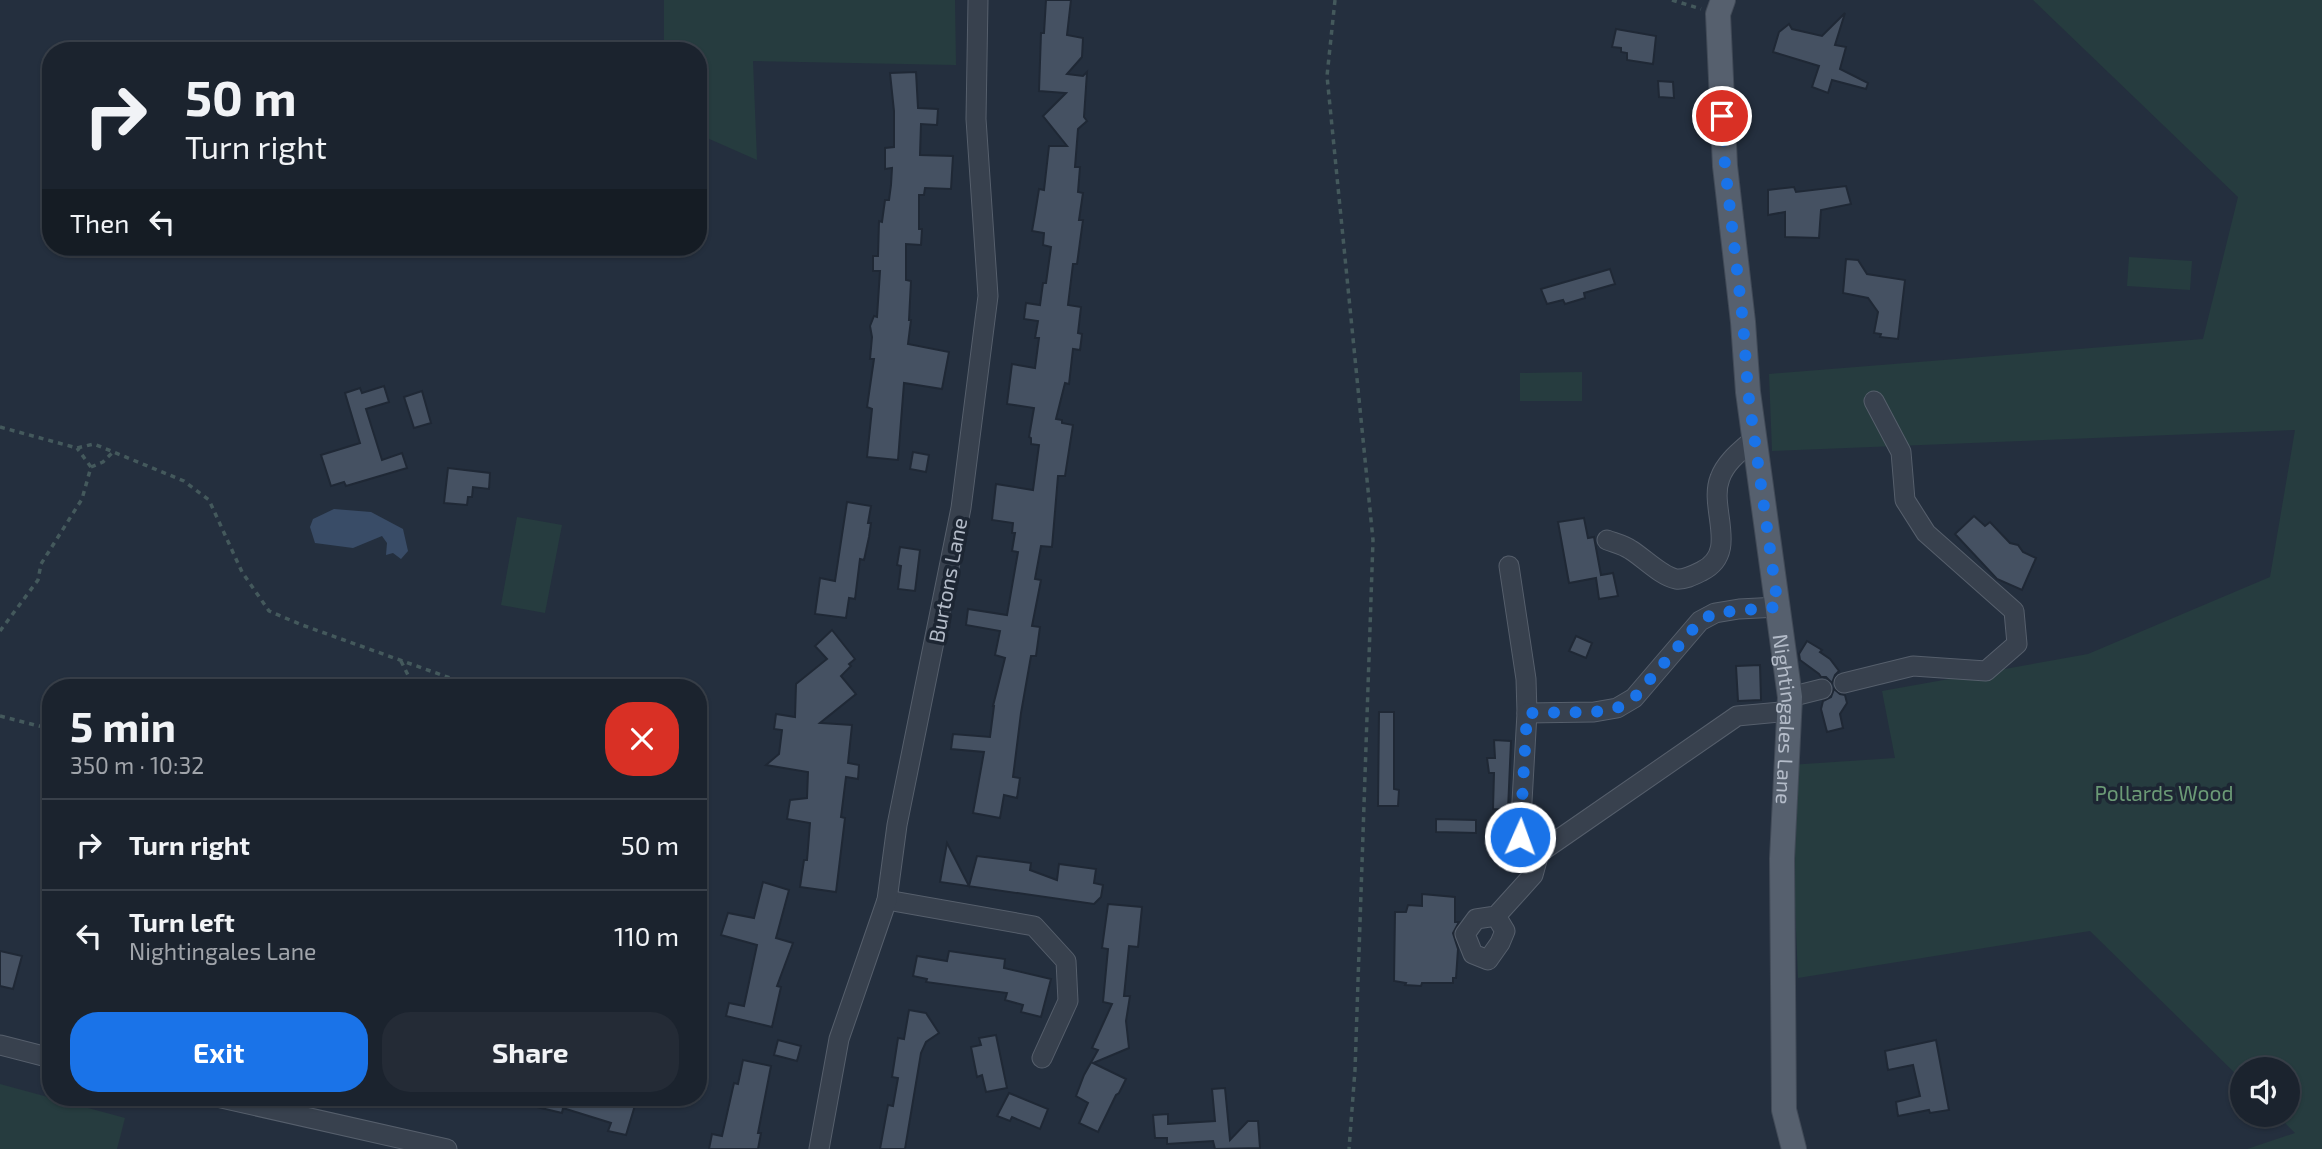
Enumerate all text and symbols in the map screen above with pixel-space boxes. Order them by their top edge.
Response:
text: 50 m [185,67,297,126]
icon: right [70,70,161,161]
pin [1692,86,1752,146]
icon: arrive [1703,97,1741,135]
text: Turn right [185,127,327,165]
icon: left [143,203,181,241]
text: Then [70,207,129,238]
street label: Burtons Lane [923,515,971,645]
street label: Nightingales Lane [1769,632,1803,805]
text: 5 min [70,700,176,750]
button: close [605,702,679,776]
text: 350 m · 10:32 [70,751,204,779]
park label: Pollards Wood [2095,780,2233,805]
position arrow [1483,800,1557,874]
icon: right [70,826,108,864]
text: Turn right [129,829,250,860]
text: 50 m [621,829,679,860]
text: Turn left [129,906,235,937]
icon: left [70,917,108,955]
text: 110 m [614,920,679,951]
text: Nightingales Lane [129,937,316,965]
button: Exit [70,1012,368,1092]
button: Share [382,1012,679,1092]
map controls [2230,1057,2300,1127]
button: sound [2230,1057,2300,1127]

